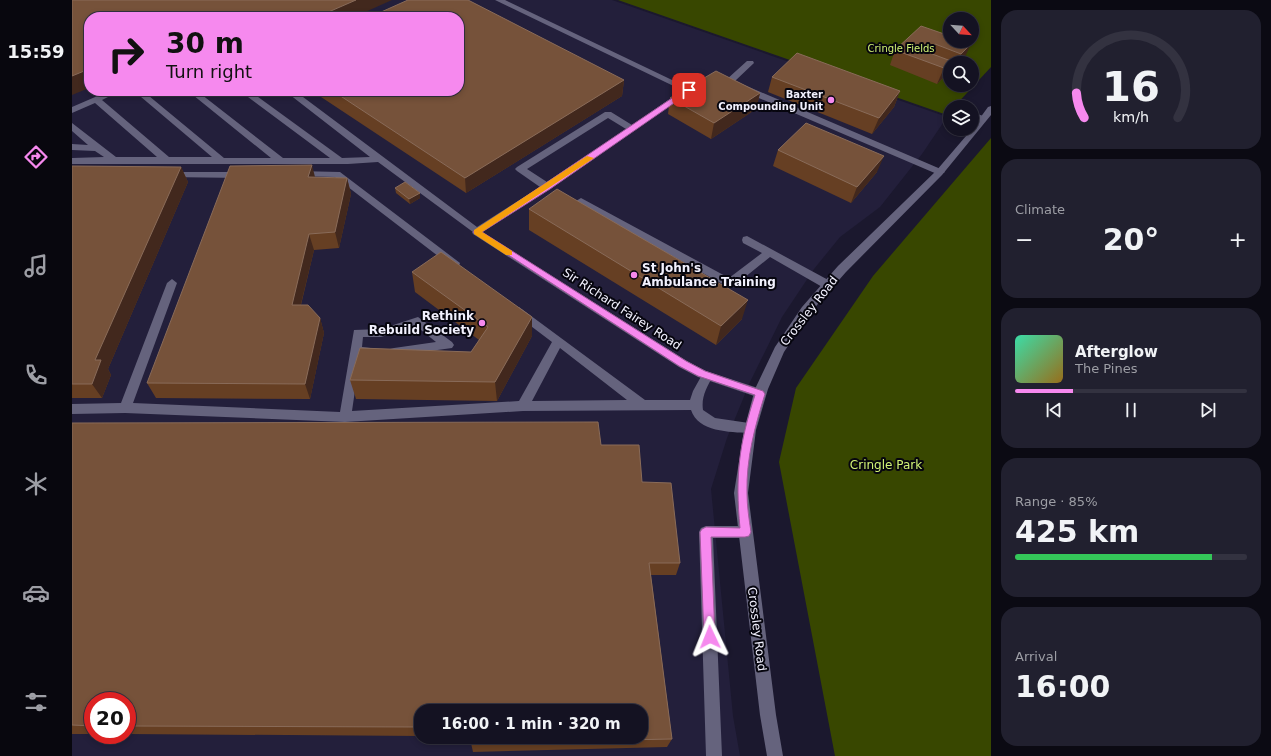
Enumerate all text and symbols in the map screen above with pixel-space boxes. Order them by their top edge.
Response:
north arrow [943,12,979,48]
map controls [943,12,979,136]
text: 30 m [166,27,244,60]
icon: right [100,28,152,80]
text: 15:59 [7,41,65,62]
park label: Cringle Fields [868,43,934,54]
button: search [943,56,979,92]
text: Turn right [166,61,252,82]
text: 16 [1102,61,1160,110]
pin [672,73,706,107]
icon: arrive [678,79,700,101]
place label: Baxter Compounding Unit [718,89,823,112]
marker: Baxter Compounding Unit [826,95,836,105]
button: layers [943,100,979,136]
text: km/h [1113,108,1149,124]
icon: directions [22,143,50,171]
text: Climate [1015,202,1065,217]
text: 20° [1103,222,1159,257]
text: − [1015,227,1033,252]
text: + [1229,227,1247,252]
icon: music [22,252,50,280]
place label: St John's Ambulance Training [642,261,776,289]
street label: Sir Richard Fairey Road [560,265,684,353]
marker: St John's Ambulance Training [629,270,639,280]
street label: Crossley Road [777,273,841,349]
place label: Rethink Rebuild Society [369,309,475,337]
marker: Rethink Rebuild Society [477,318,487,328]
text: Afterglow [1075,343,1158,361]
icon: phone [22,361,50,389]
text: The Pines [1075,361,1138,376]
icon: previous [1043,399,1065,421]
icon: pause [1120,399,1142,421]
icon: next [1197,399,1219,421]
park label: Cringle Park [850,458,922,472]
icon: climate [22,470,50,498]
text: Range · 85% [1015,494,1098,509]
text: 425 km [1015,514,1139,549]
icon: car [22,579,50,607]
street label: Crossley Road [745,586,769,672]
position arrow [689,616,731,658]
text: Arrival [1015,649,1057,664]
text: 16:00 [1015,669,1111,704]
icon: filters [22,688,50,716]
speed limit sign: 20 [84,692,136,744]
text: 16:00 · 1 min · 320 m [441,715,621,733]

